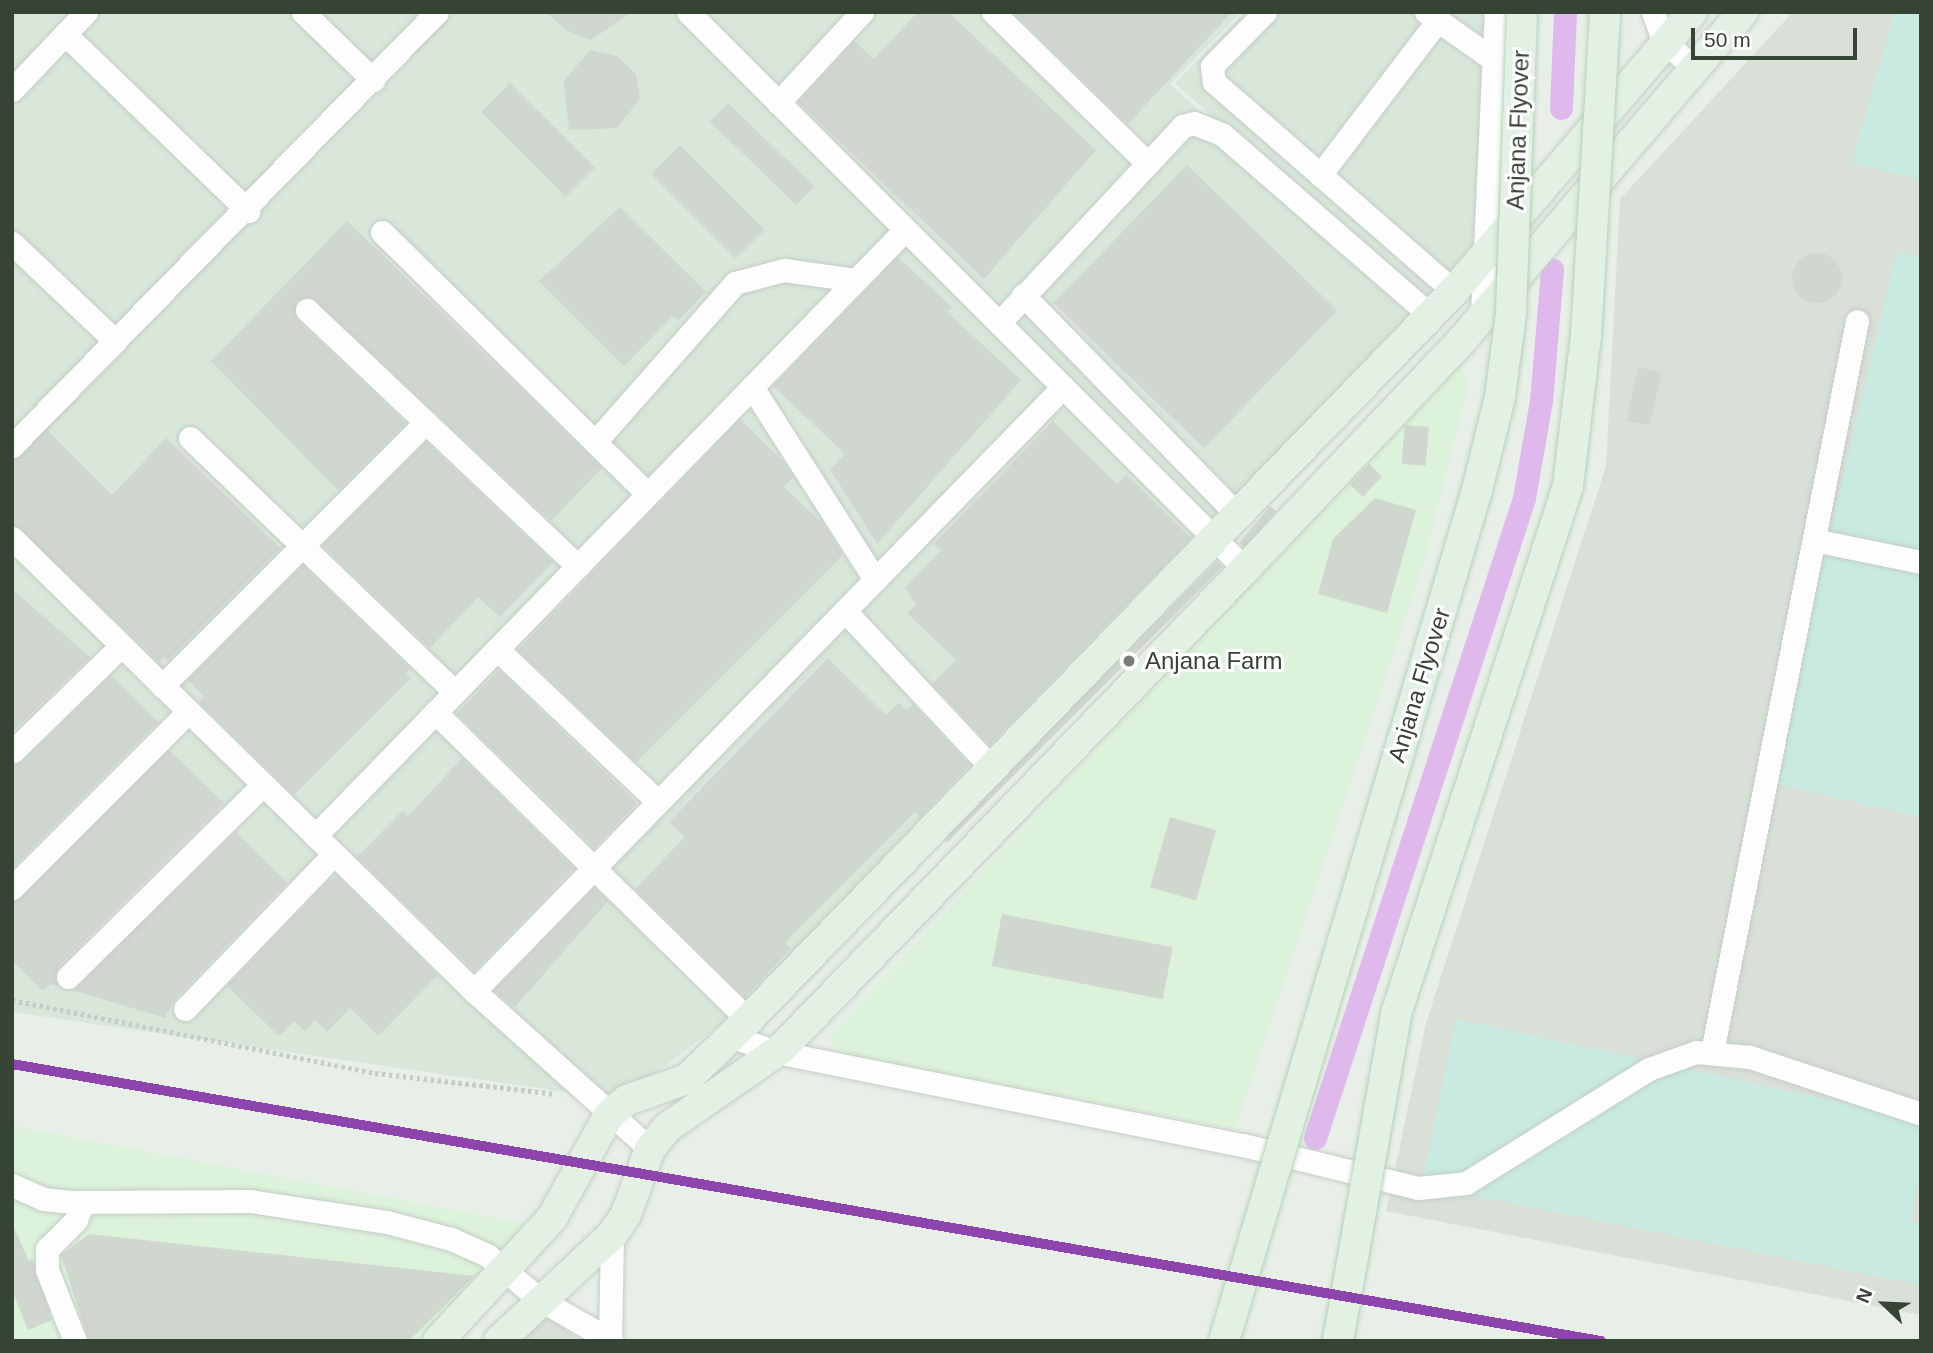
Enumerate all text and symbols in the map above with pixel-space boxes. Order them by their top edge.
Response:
scale bar [1695,14,1861,58]
text: 50 m [1704,28,1751,51]
street label: Anjana Flyover [1501,50,1535,210]
street label: Anjana Flyover [1382,604,1456,766]
place label: Anjana Farm [1145,647,1282,675]
marker: Anjana Farm [1119,651,1139,671]
north arrow [1849,1269,1919,1339]
text: N [1852,1285,1877,1306]

